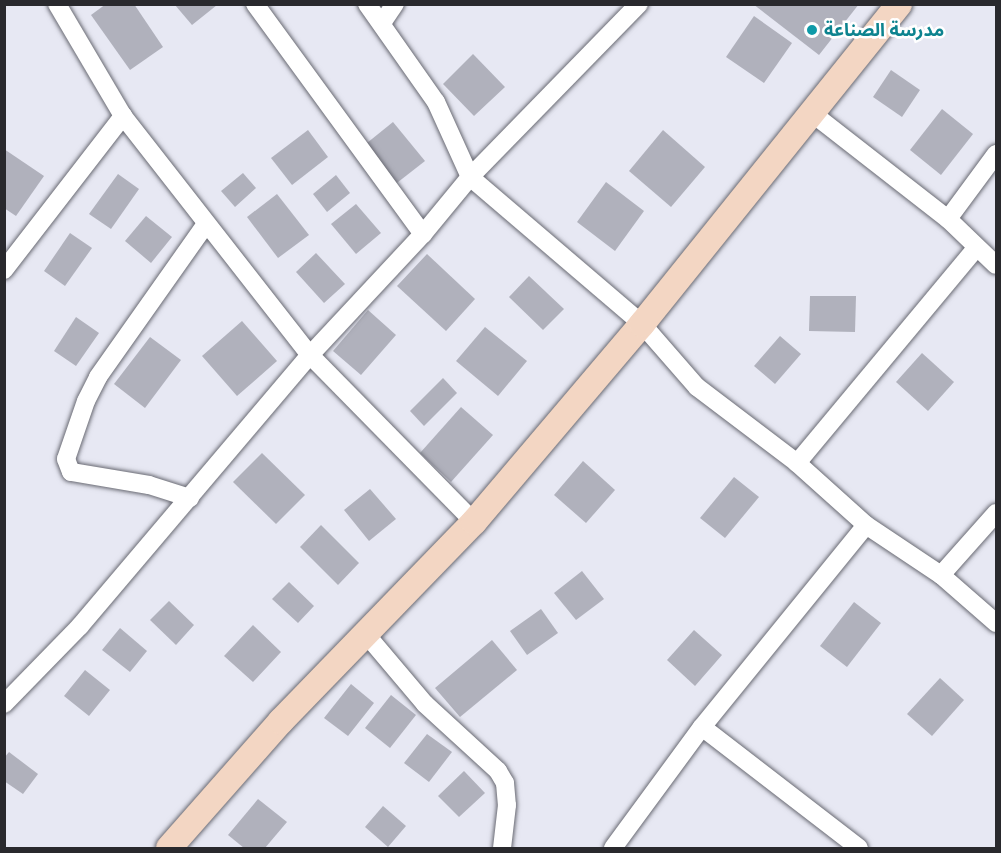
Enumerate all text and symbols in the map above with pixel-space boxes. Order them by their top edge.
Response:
place label: مدرسة الصناعة [824,19,944,41]
marker: مدرسة الصناعة [805,23,819,37]

